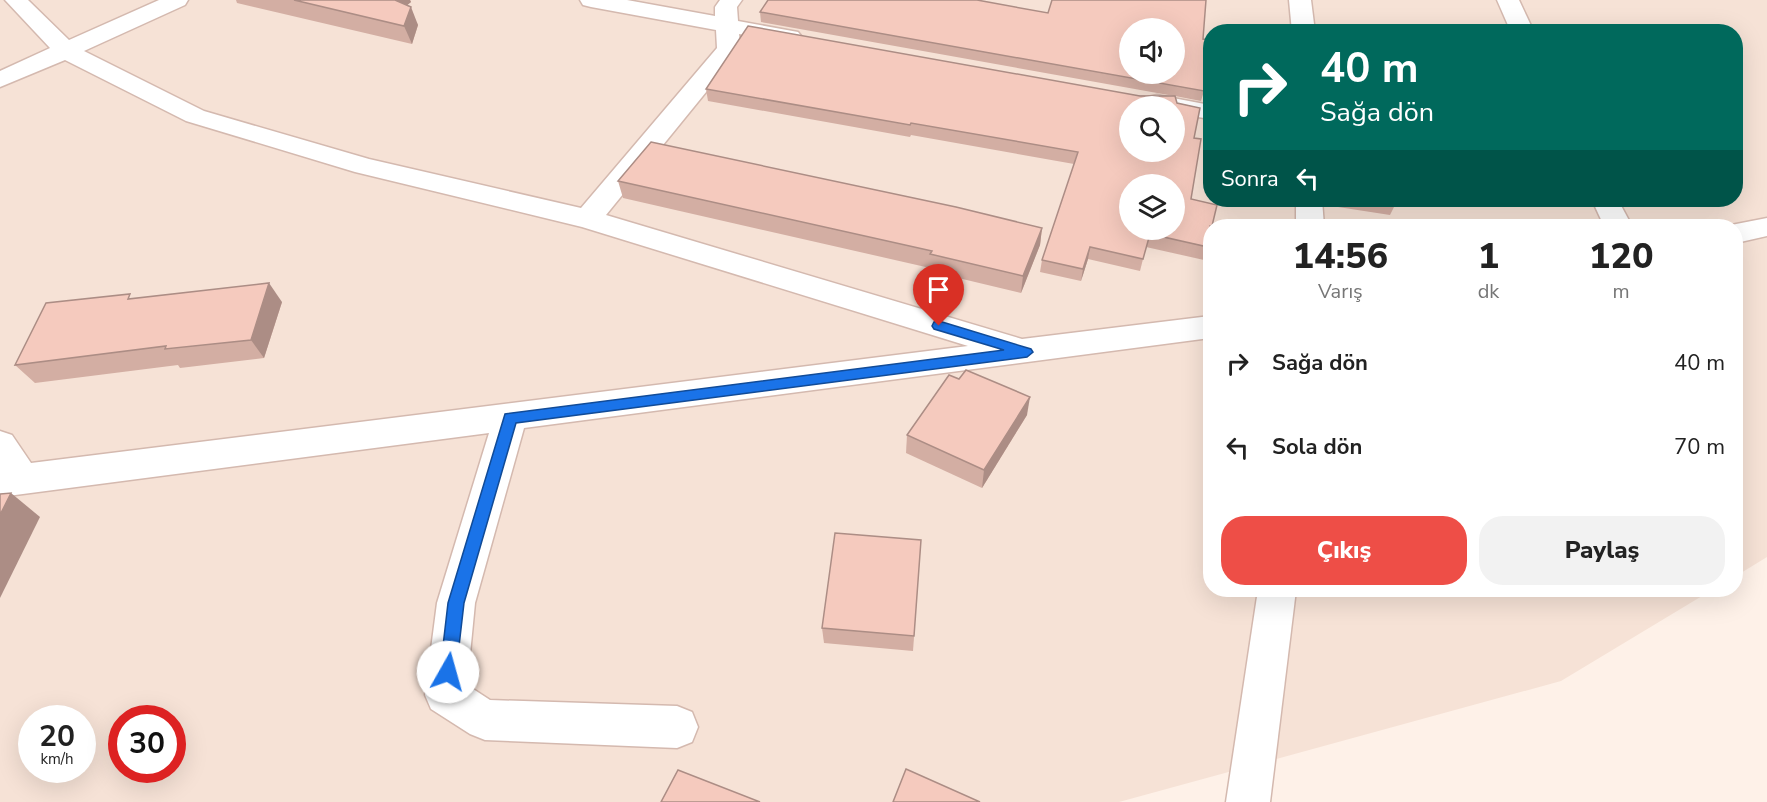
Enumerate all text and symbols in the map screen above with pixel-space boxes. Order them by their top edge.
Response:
map controls [1119,18,1185,240]
button: sound [1119,18,1185,84]
text: 40 m [1320,40,1419,97]
icon: right [1221,48,1299,126]
text: Sağa dön [1320,94,1434,131]
button: search [1119,96,1185,162]
icon: left [1291,162,1324,195]
text: Sonra [1221,164,1279,194]
button: layers [1119,174,1185,240]
text: 14:56 [1292,232,1388,281]
text: 1 [1478,232,1499,281]
text: 120 [1589,232,1654,281]
pin [913,264,964,326]
icon: arrive [922,273,955,306]
text: Varış [1318,278,1363,305]
text: dk [1478,278,1499,305]
text: m [1613,278,1630,305]
icon: right [1221,347,1254,380]
text: Sağa dön [1272,348,1368,378]
text: 40 m [1674,348,1725,378]
icon: left [1221,431,1254,464]
text: Sola dön [1272,432,1362,462]
text: 70 m [1674,432,1725,462]
button: Çıkış [1221,516,1467,585]
button: Paylaş [1479,516,1725,585]
position arrow [416,640,480,704]
speed limit sign: 30 [108,705,186,783]
text: 20 [39,716,75,757]
text: km/h [40,749,74,769]

